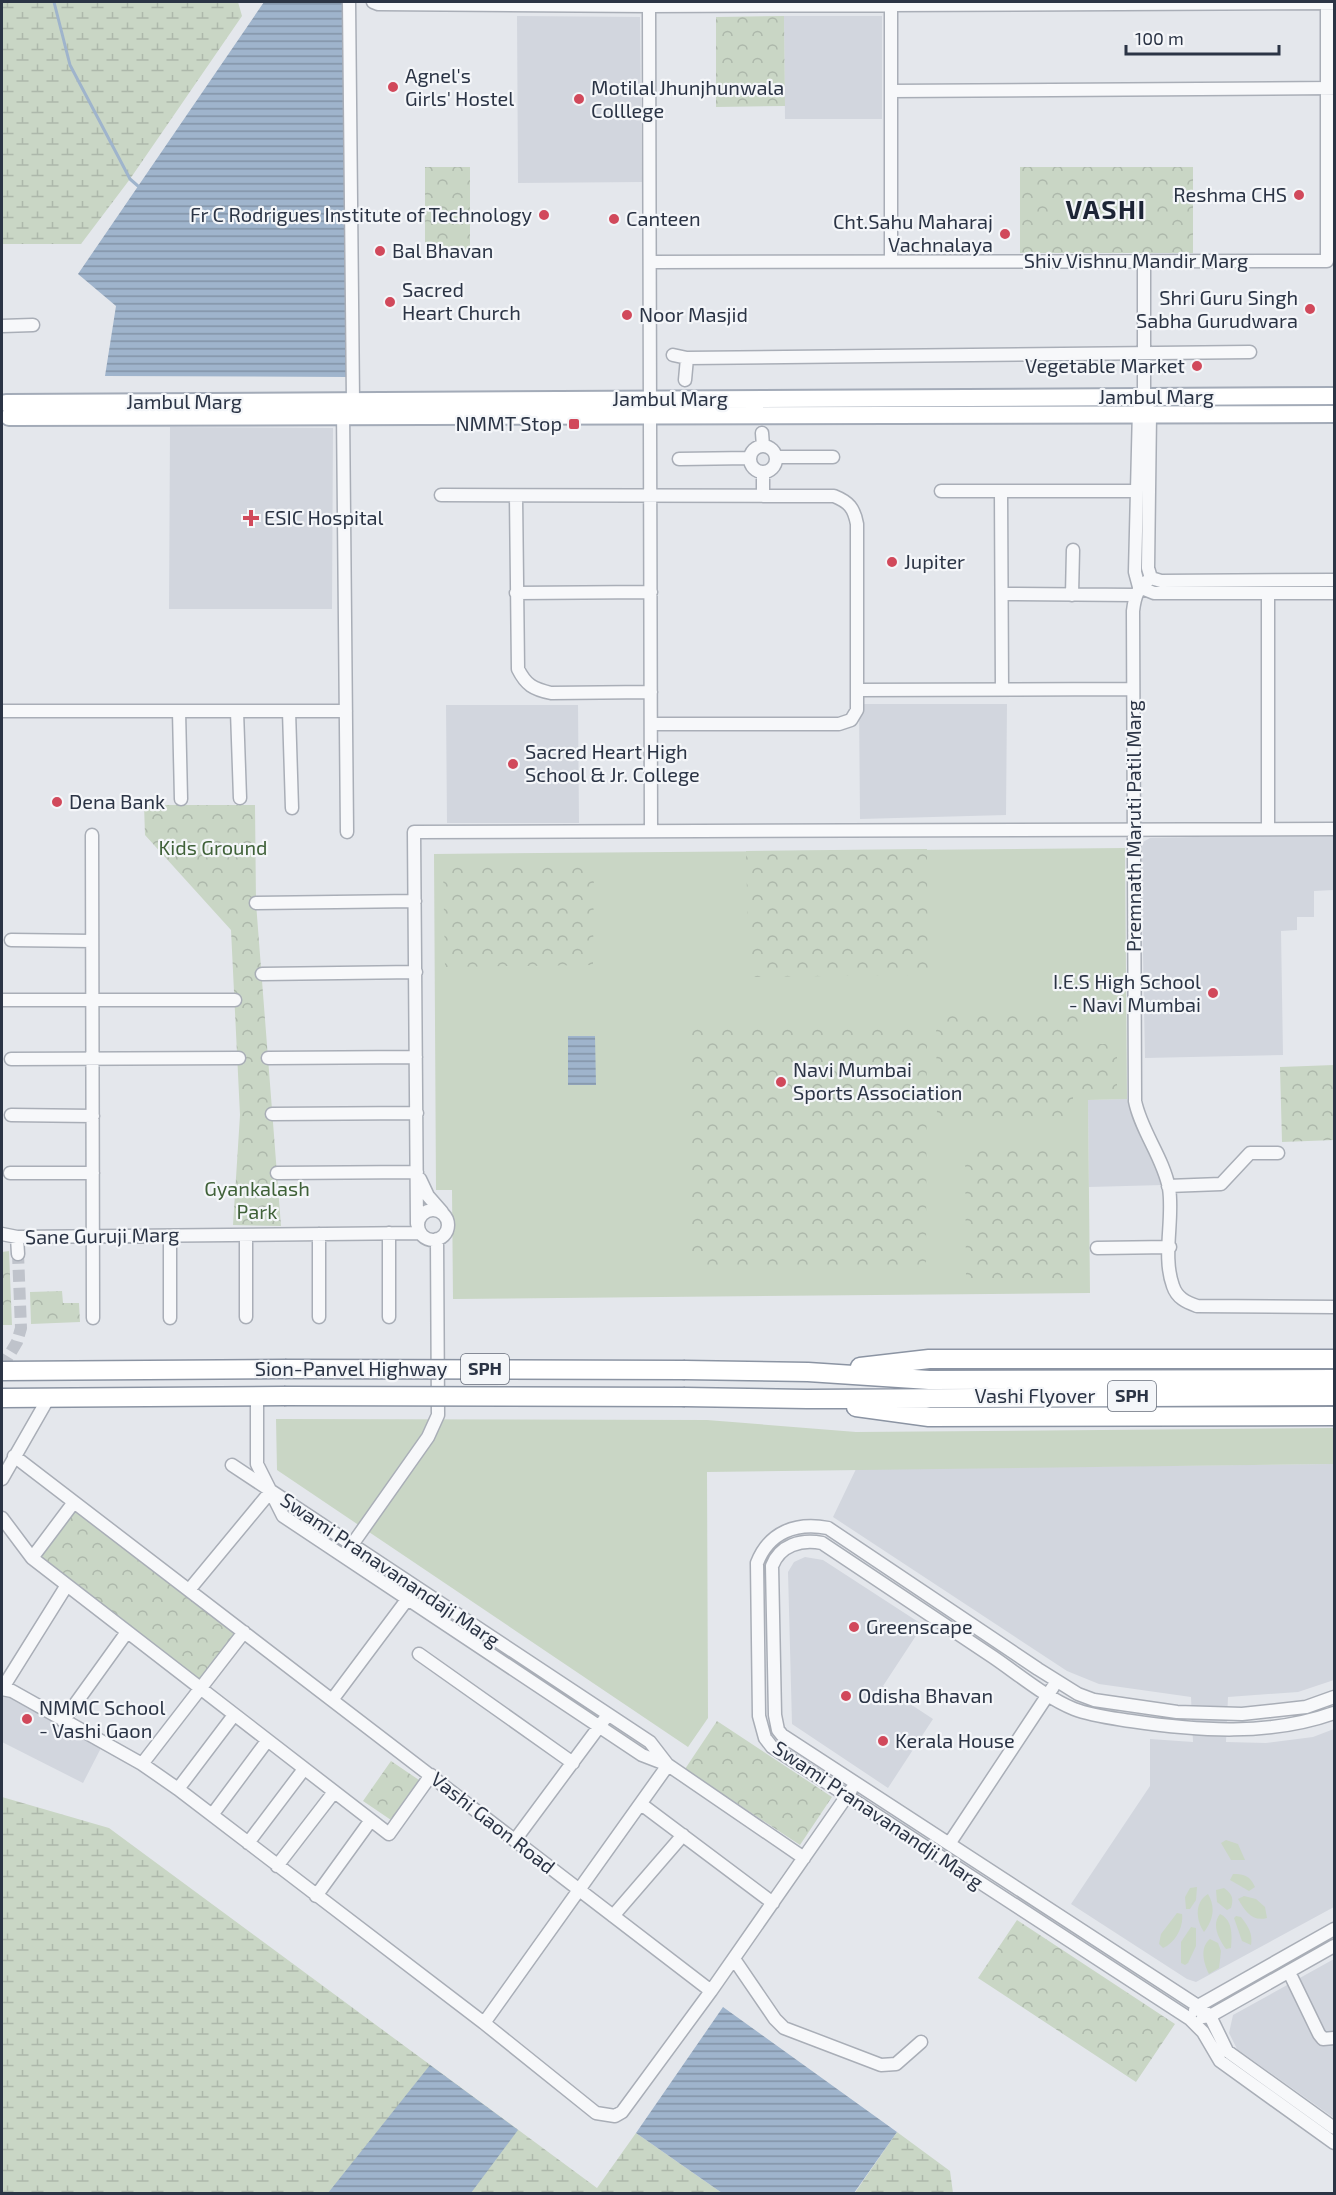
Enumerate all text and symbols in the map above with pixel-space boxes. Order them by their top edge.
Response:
scale bar [1126,18,1279,56]
text: 100 m [1135,27,1184,49]
place label: Agnel's Girls' Hostel [405,63,514,110]
place label: Motilal Jhunjhunwala Colllege [591,75,784,122]
marker: Agnel's Girls' Hostel [386,80,400,94]
marker: Motilal Jhunjhunwala Colllege [572,92,586,106]
place label: Reshma CHS [1173,182,1287,206]
marker: Reshma CHS [1292,188,1306,202]
district label: VASHI [1066,193,1146,224]
place label: Fr C Rodrigues Institute of Technology [190,202,532,226]
place label: Canteen [626,206,701,230]
marker: Fr C Rodrigues Institute of Technology [537,208,551,222]
place label: Cht.Sahu Maharaj Vachnalaya [833,209,993,256]
marker: Canteen [607,212,621,226]
marker: Cht.Sahu Maharaj Vachnalaya [998,227,1012,241]
place label: Bal Bhavan [392,238,493,262]
marker: Bal Bhavan [373,244,387,258]
street label: Shiv Vishnu Mandir Marg [1024,248,1248,272]
place label: Sacred Heart Church [402,277,521,324]
place label: Shri Guru Singh Sabha Gurudwara [1136,285,1298,332]
marker: Sacred Heart Church [383,295,397,309]
place label: Noor Masjid [639,302,748,326]
marker: Shri Guru Singh Sabha Gurudwara [1303,302,1317,316]
marker: Noor Masjid [620,308,634,322]
place label: Vegetable Market [1025,353,1185,377]
marker: Vegetable Market [1190,359,1204,373]
street label: Jambul Marg [1098,384,1214,408]
street label: Jambul Marg [612,386,728,410]
street label: Jambul Marg [126,389,242,413]
place label: NMMT Stop [456,411,562,435]
marker: NMMT Stop [567,417,581,431]
place label: ESIC Hospital [264,505,384,529]
marker: ESIC Hospital [242,509,260,527]
place label: Jupiter [904,549,965,573]
marker: Jupiter [885,555,899,569]
street label: Premnath Maruti Patil Marg [1121,700,1145,952]
place label: Sacred Heart High School & Jr. College [525,739,700,786]
marker: Sacred Heart High School & Jr. College [506,757,520,771]
place label: Dena Bank [69,789,165,813]
marker: Dena Bank [50,795,64,809]
park label: Kids Ground [158,835,268,859]
place label: I.E.S High School - Navi Mumbai [1053,969,1201,1016]
marker: I.E.S High School - Navi Mumbai [1206,986,1220,1000]
place label: Navi Mumbai Sports Association [793,1057,962,1104]
marker: Navi Mumbai Sports Association [774,1075,788,1089]
park label: Gyankalash Park [204,1176,310,1223]
street label: Sane Guruji Marg [25,1222,179,1248]
road number: SPH [461,1354,509,1384]
street label: Sion-Panvel Highway [255,1356,448,1380]
road number: SPH [1108,1381,1156,1411]
street label: Vashi Flyover [974,1383,1096,1407]
street label: Swami Pranavanandaji Marg [276,1487,505,1652]
place label: Greenscape [866,1614,973,1638]
marker: Greenscape [847,1620,861,1634]
place label: Odisha Bhavan [858,1683,993,1707]
marker: Odisha Bhavan [839,1689,853,1703]
place label: NMMC School - Vashi Gaon [39,1695,165,1742]
marker: NMMC School - Vashi Gaon [20,1712,34,1726]
place label: Kerala House [895,1728,1015,1752]
marker: Kerala House [876,1734,890,1748]
street label: Swami Pranavanandji Marg [769,1735,988,1893]
street label: Vashi Gaon Road [427,1766,560,1878]

